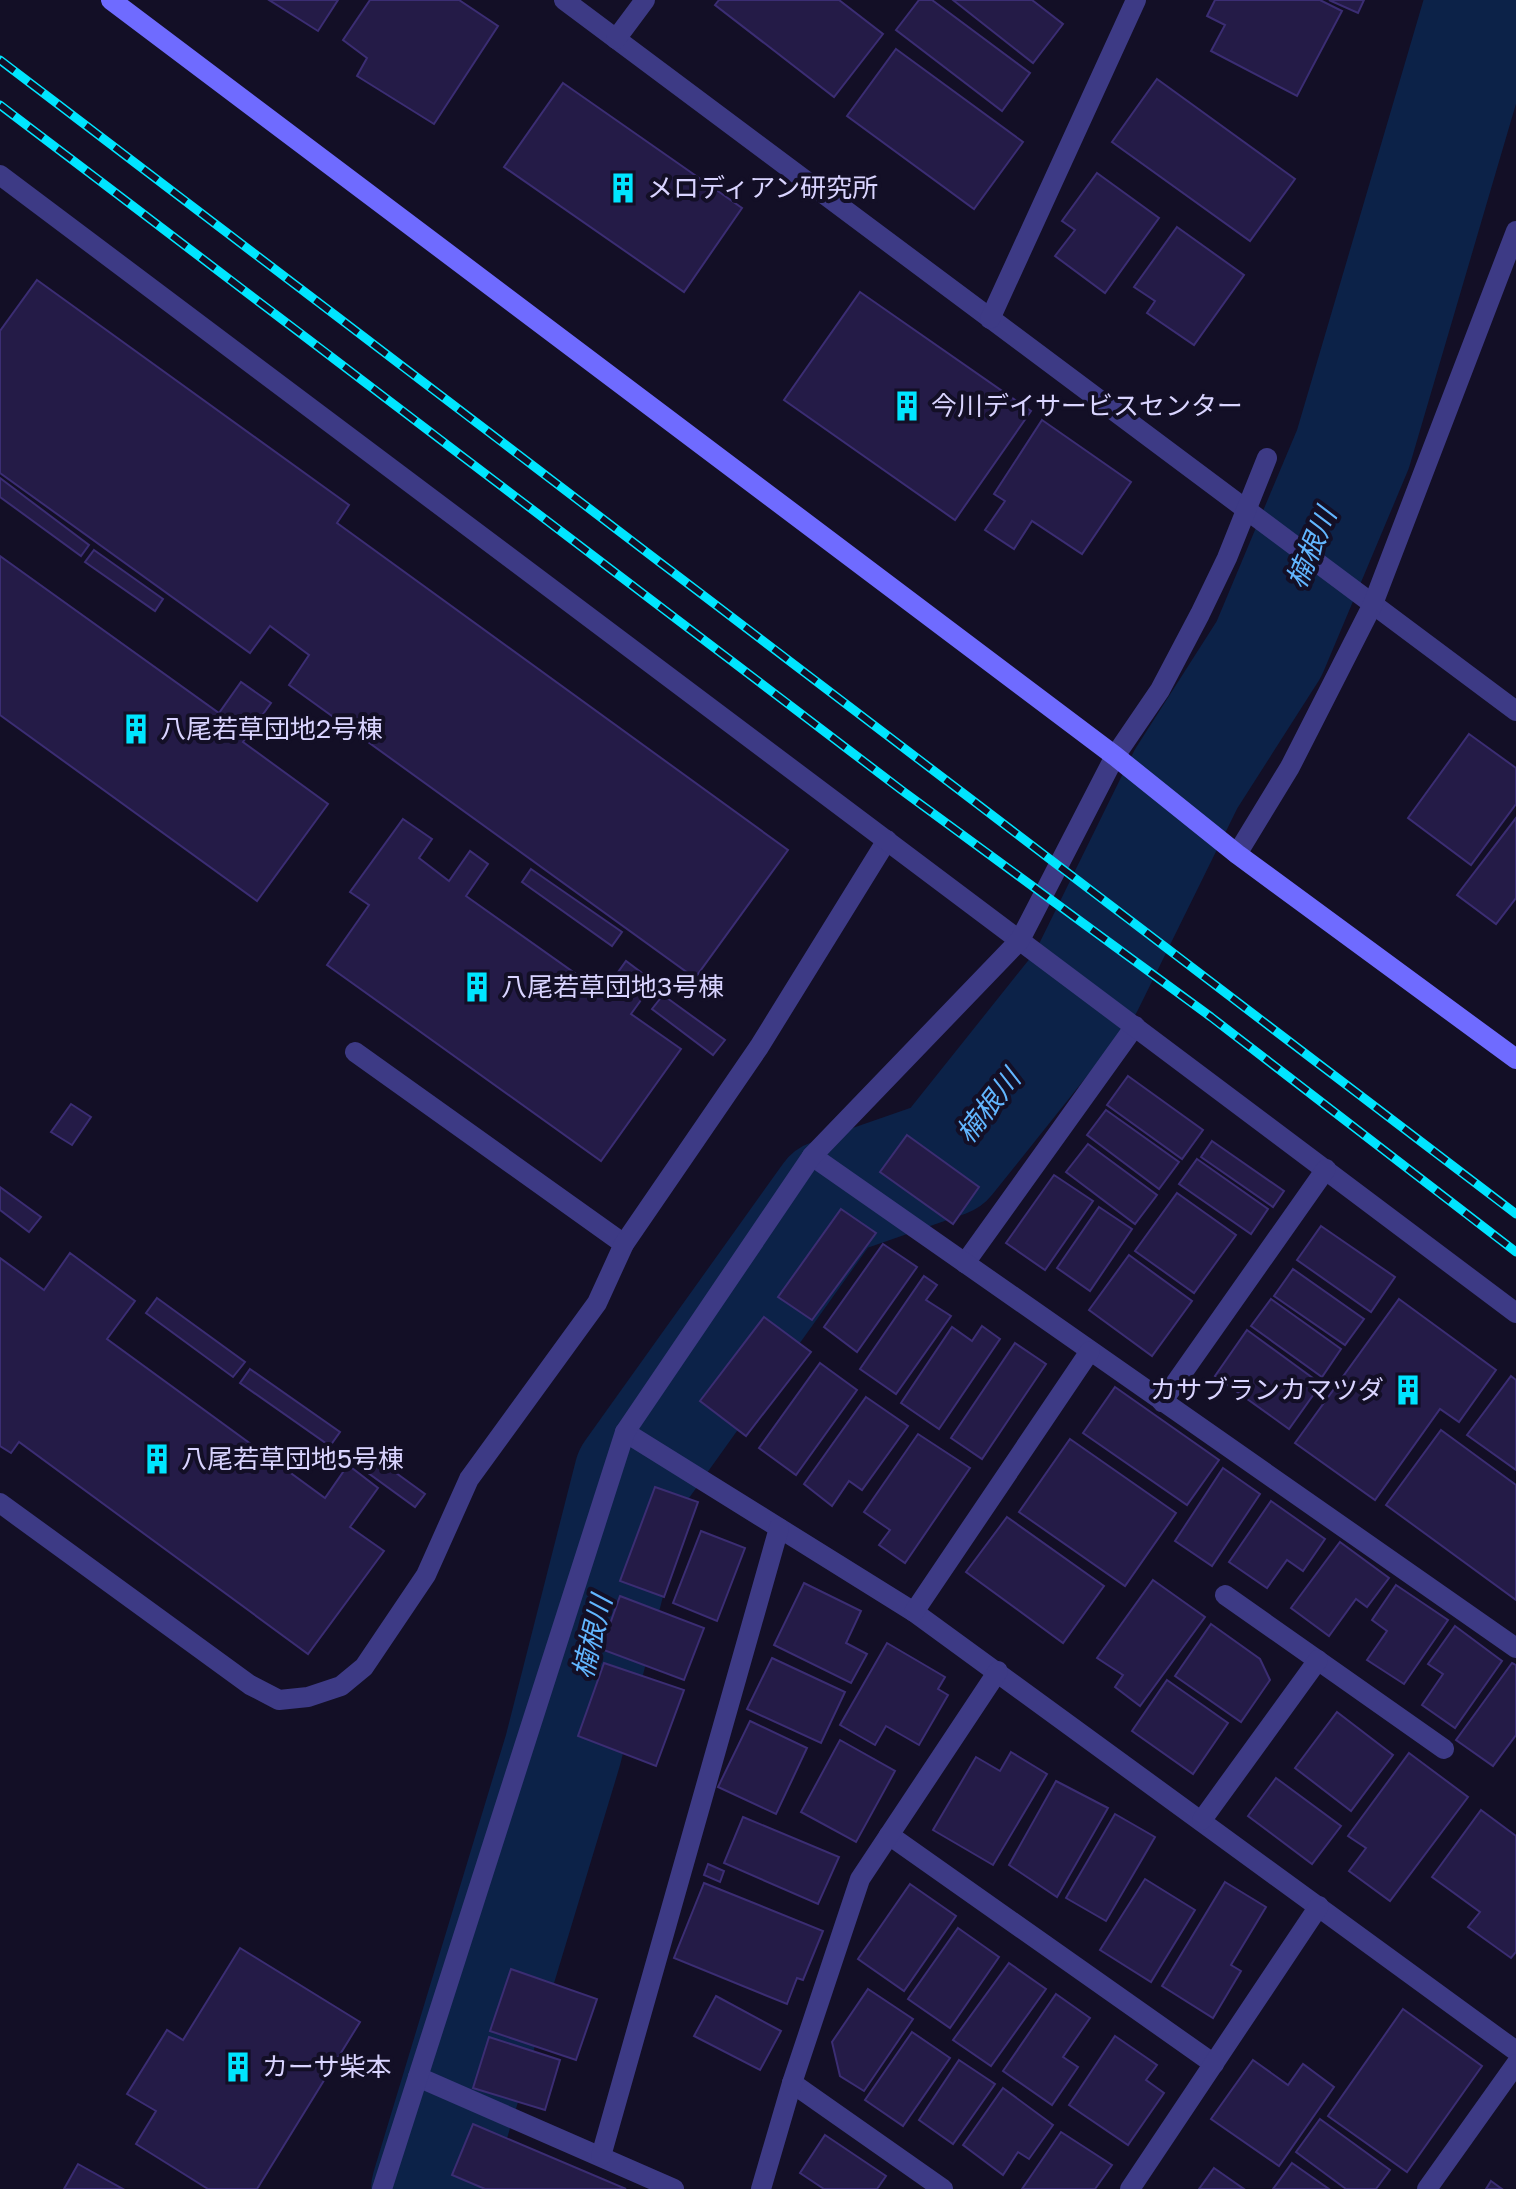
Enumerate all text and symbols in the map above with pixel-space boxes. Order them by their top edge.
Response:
building icon: メロディアン研究所 [606,171,640,205]
place label: メロディアン研究所 [647,172,878,203]
building icon: 今川デイサービスセンター [890,389,924,423]
place label: 今川デイサービスセンター [931,390,1243,421]
water label: 楠根川 [1279,500,1343,593]
building icon: 八尾若草団地2号棟 [119,712,153,746]
place label: 八尾若草団地2号棟 [160,713,383,744]
building icon: 八尾若草団地3号棟 [460,970,494,1004]
place label: 八尾若草団地3号棟 [501,971,724,1002]
water label: 楠根川 [949,1060,1028,1149]
building icon: カサブランカマツダ [1391,1373,1425,1407]
place label: カサブランカマツダ [1150,1374,1384,1405]
building icon: 八尾若草団地5号棟 [140,1442,174,1476]
place label: 八尾若草団地5号棟 [181,1443,404,1474]
water label: 楠根川 [565,1589,618,1682]
building icon: カーサ柴本 [221,2050,255,2084]
place label: カーサ柴本 [262,2051,391,2082]

